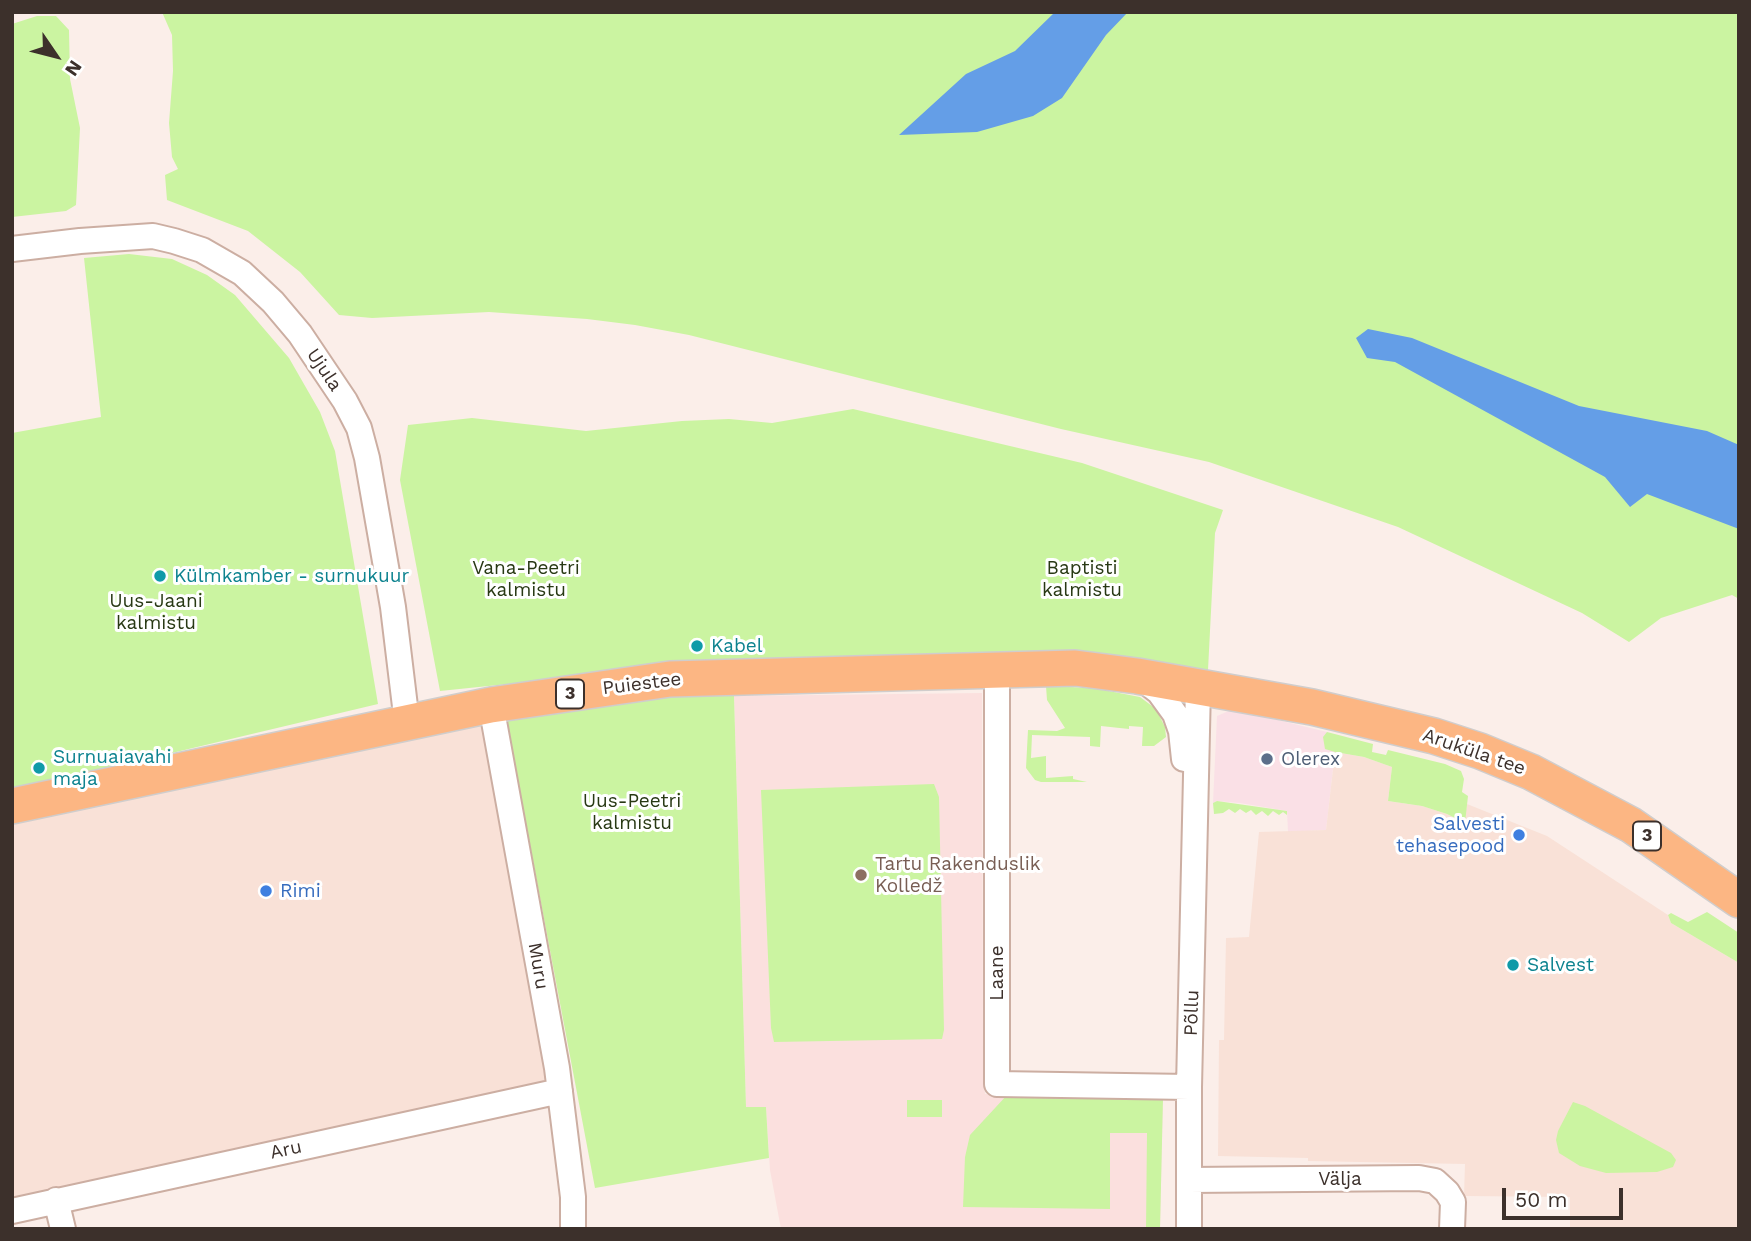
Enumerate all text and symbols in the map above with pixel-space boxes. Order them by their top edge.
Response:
north arrow [21,21,91,91]
text: N [60,56,87,81]
street label: Ujula [301,344,347,396]
park label: Vana-Peetri kalmistu [472,557,580,601]
park label: Baptisti kalmistu [1042,557,1122,601]
place label: Külmkamber - surnukuur [174,565,409,587]
marker: Külmkamber - surnukuur [152,568,168,584]
park label: Uus-Jaani kalmistu [109,590,203,634]
place label: Kabel [711,635,763,657]
marker: Kabel [689,638,705,654]
street label: Puiestee [601,668,683,700]
road number: 3 [556,680,584,708]
street label: Aruküla tee [1419,724,1529,780]
place label: Surnuaiavahi maja [53,746,171,790]
place label: Olerex [1281,748,1340,770]
marker: Olerex [1259,751,1275,767]
marker: Surnuaiavahi maja [31,760,47,776]
park label: Uus-Peetri kalmistu [583,790,681,834]
place label: Salvesti tehasepood [1396,813,1505,857]
road number: 3 [1633,822,1661,850]
marker: Salvesti tehasepood [1511,827,1527,843]
place label: Tartu Rakenduslik Kolledž [875,853,1040,897]
marker: Tartu Rakenduslik Kolledž [853,867,869,883]
place label: Rimi [280,880,321,902]
marker: Rimi [258,883,274,899]
street label: Muru [523,941,553,991]
street label: Laane [986,945,1008,1001]
place label: Salvest [1527,954,1594,976]
marker: Salvest [1505,957,1521,973]
street label: Põllu [1180,990,1204,1036]
street label: Aru [268,1136,304,1164]
street label: Välja [1318,1168,1362,1190]
scale bar [1506,1174,1627,1218]
text: 50 m [1515,1187,1567,1212]

